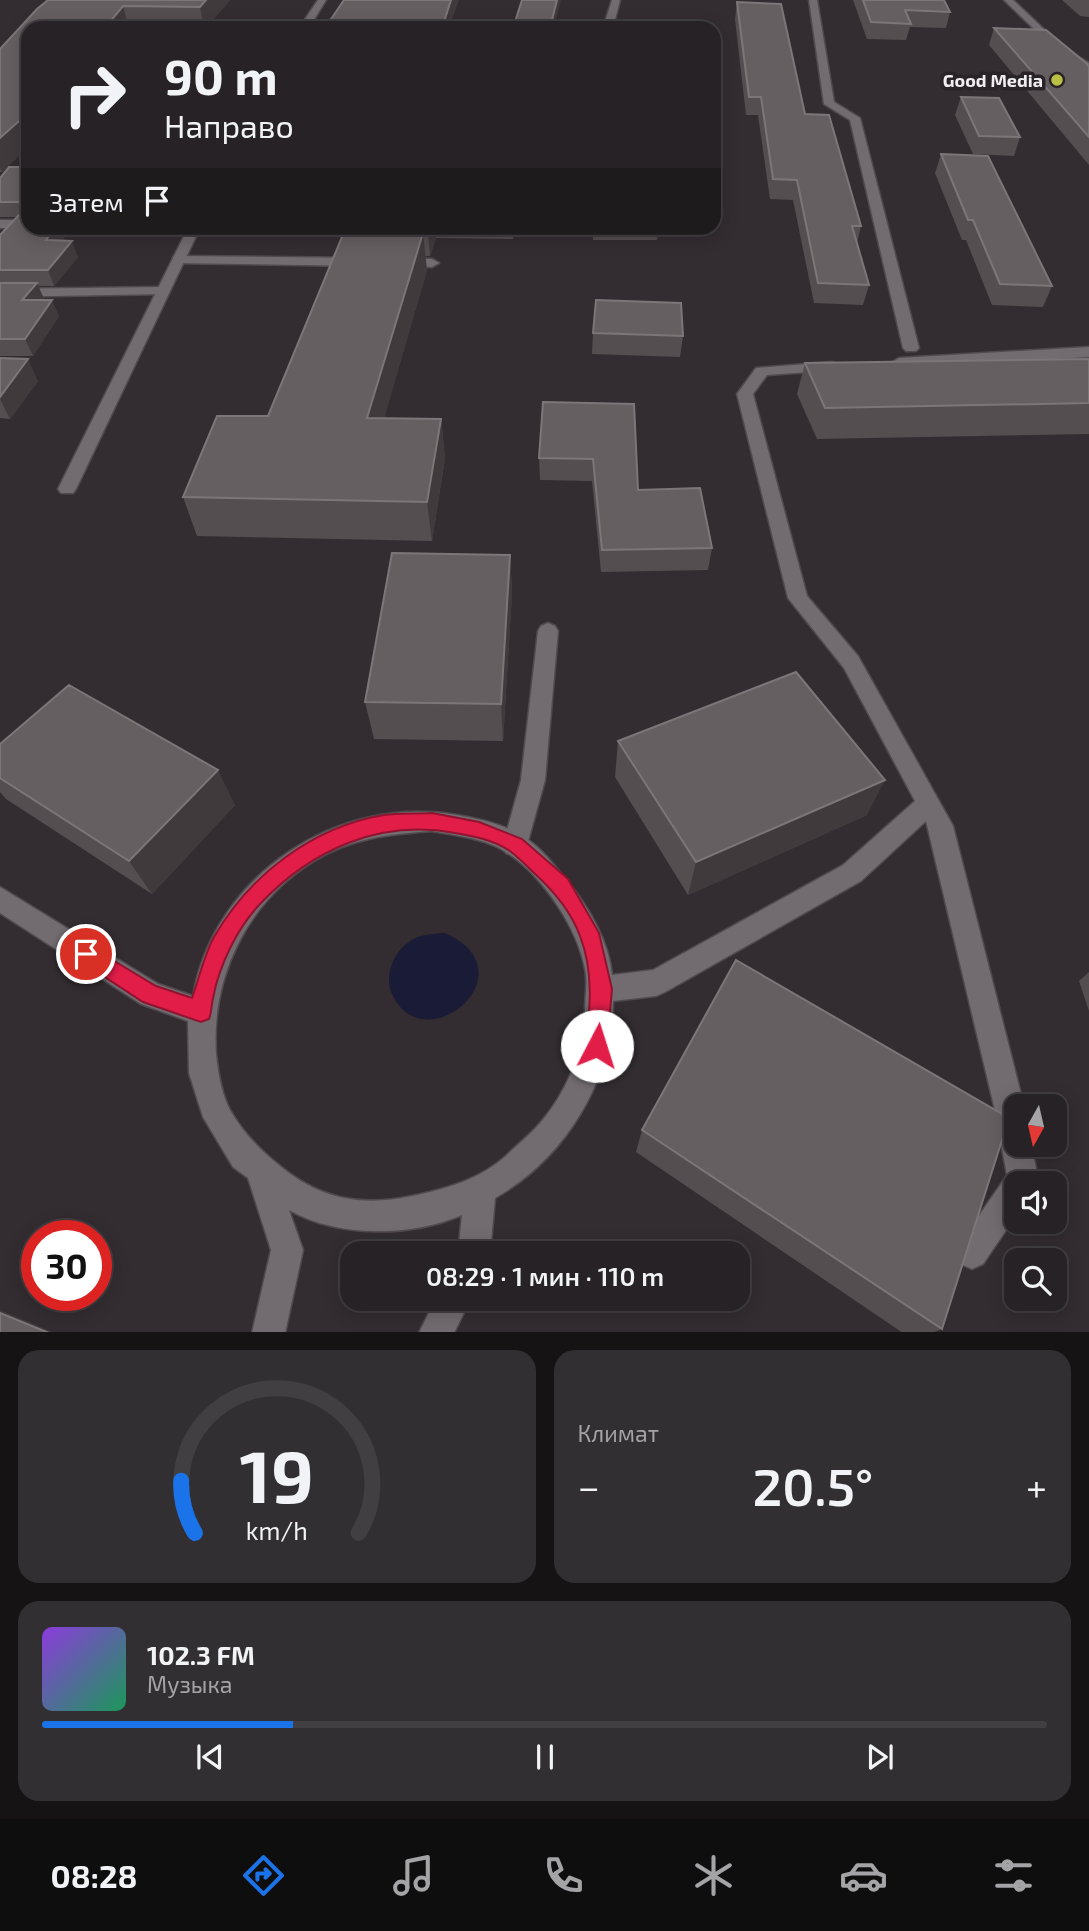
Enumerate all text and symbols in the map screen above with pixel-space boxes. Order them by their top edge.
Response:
text: 90 m [164,46,278,105]
icon: right [49,49,140,140]
place label: Good Media [943,69,1043,91]
marker: Good Media [1049,72,1065,88]
text: Направо [164,106,294,144]
icon: arrive [138,182,176,220]
text: Затем [49,186,124,217]
pin [56,924,116,984]
icon: arrive [67,935,105,973]
position arrow [560,1009,634,1083]
north arrow [1004,1094,1068,1157]
map controls [1004,1094,1067,1311]
button: sound [1004,1171,1067,1234]
speed limit sign: 30 [21,1220,112,1311]
button: search [1004,1248,1067,1311]
text: 08:29 · 1 мин · 110 m [426,1260,664,1291]
text: Климат [578,1419,659,1447]
text: 19 [240,1430,314,1518]
text: 20.5° [752,1454,873,1516]
text: − [578,1463,600,1509]
text: + [1026,1463,1047,1509]
text: km/h [246,1514,308,1544]
text: 102.3 FM [147,1639,255,1670]
text: Музыка [147,1670,232,1698]
icon: previous [191,1738,229,1776]
icon: pause [526,1738,564,1776]
icon: next [861,1738,899,1776]
icon: directions [239,1851,288,1900]
icon: music [389,1851,438,1900]
icon: phone [539,1851,588,1900]
icon: climate [689,1851,738,1900]
icon: car [839,1851,888,1900]
icon: filters [989,1851,1038,1900]
text: 08:28 [51,1856,137,1894]

